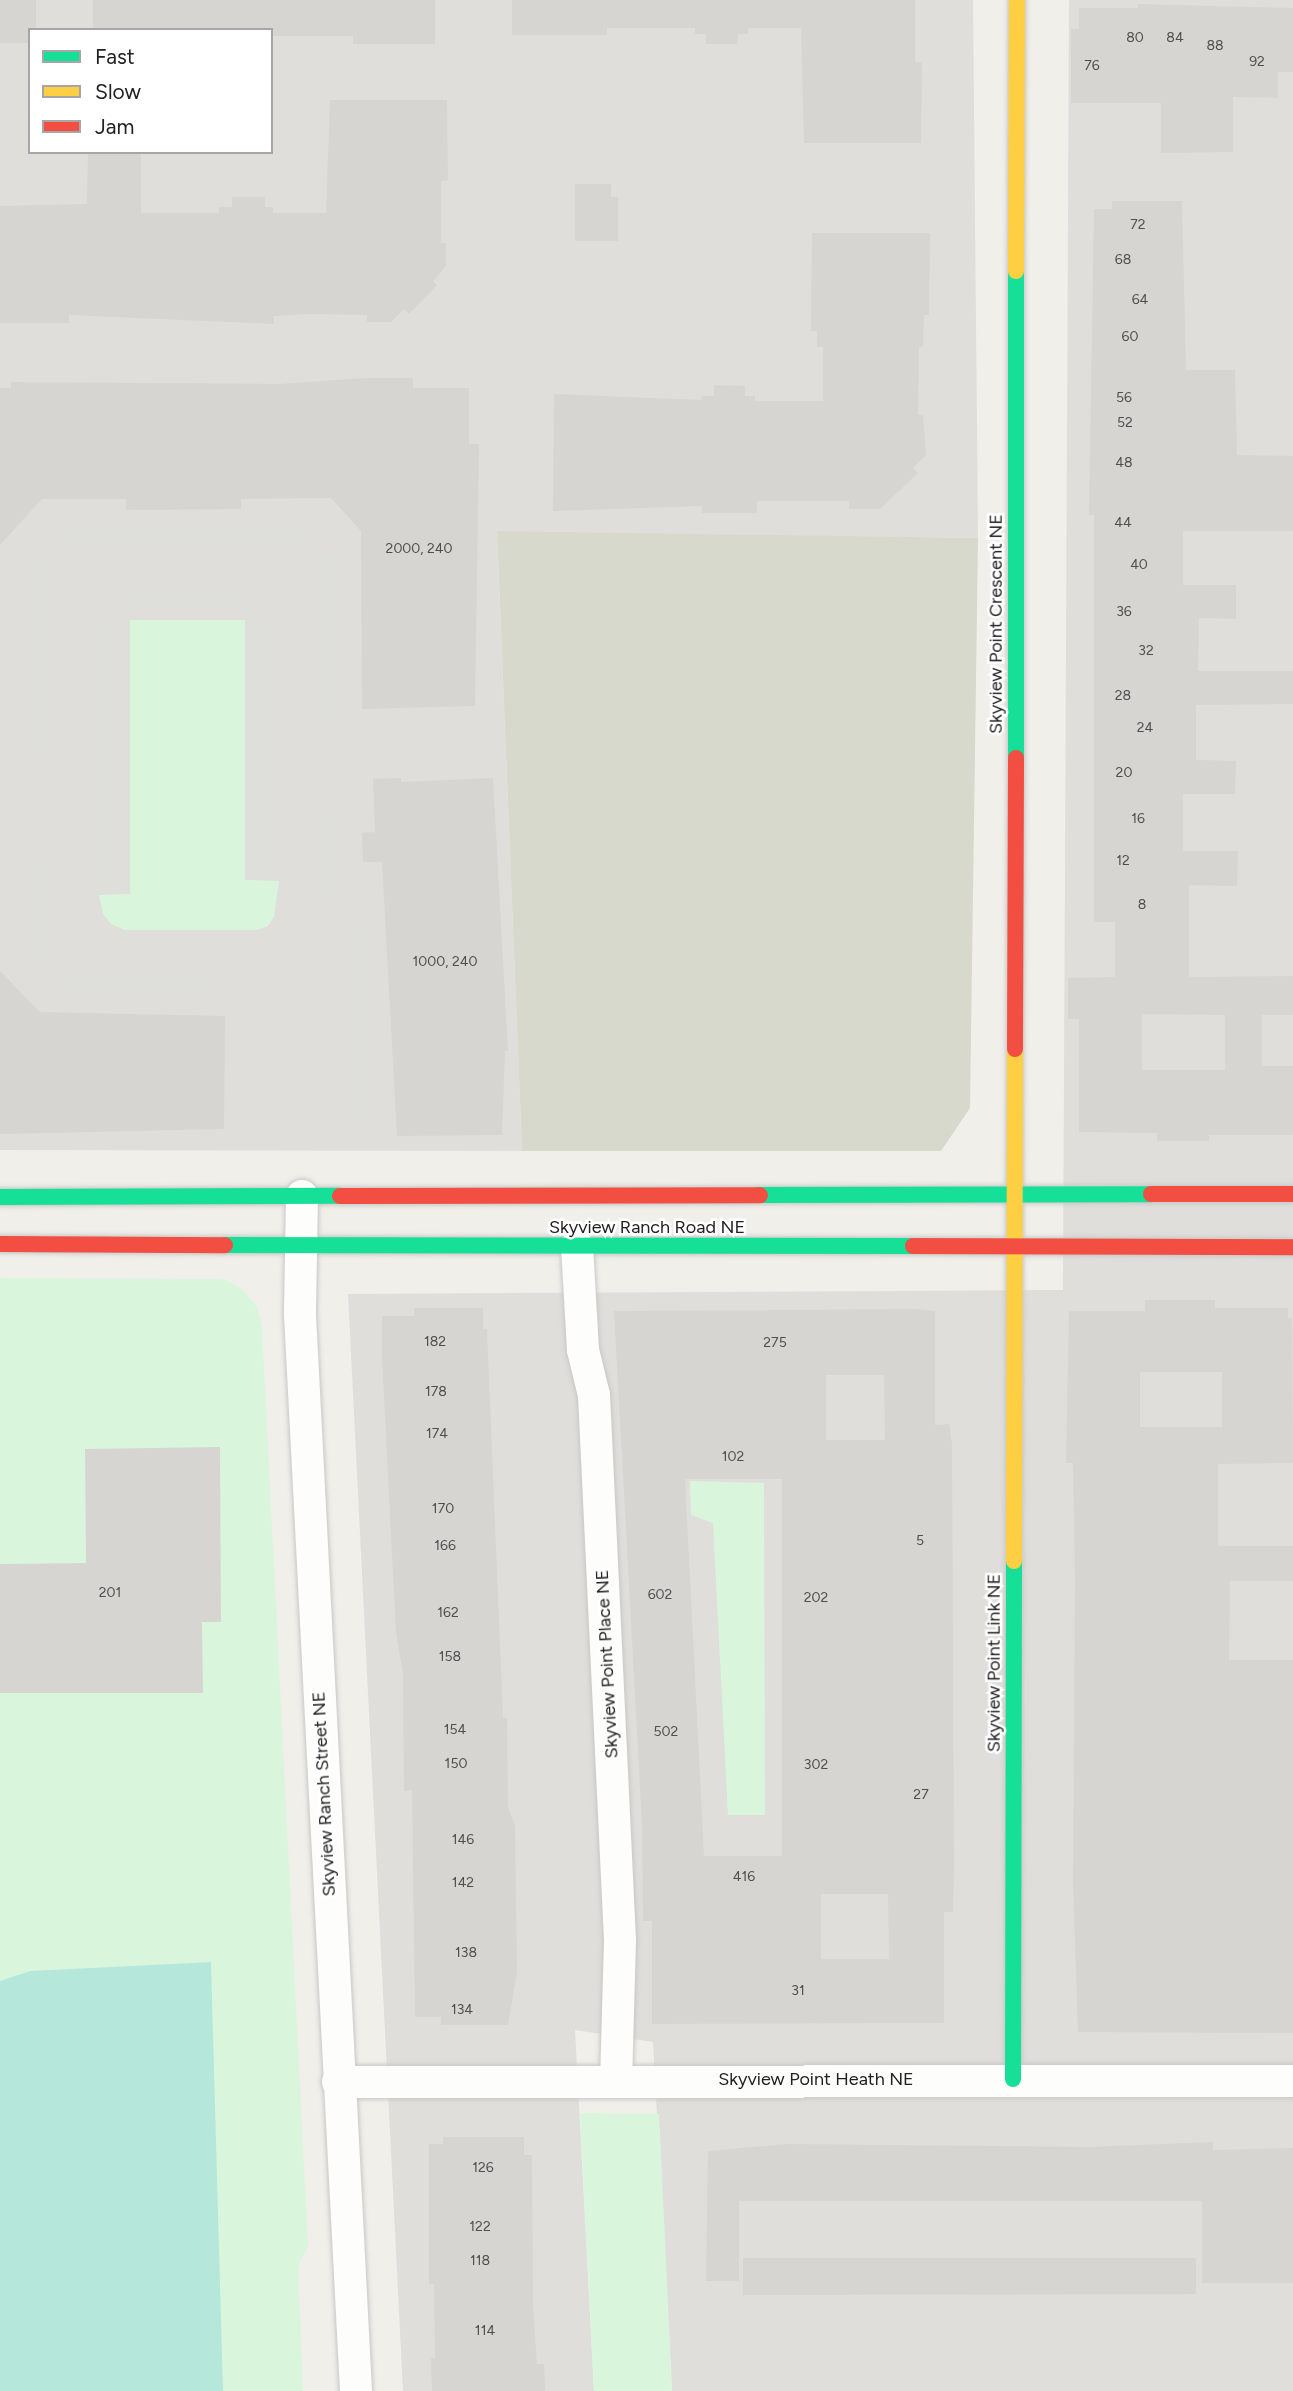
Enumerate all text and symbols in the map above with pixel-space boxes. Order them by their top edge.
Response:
legend [28,28,273,154]
house number: 80 [1126,30,1144,46]
house number: 84 [1166,30,1184,46]
house number: 88 [1206,38,1224,54]
text: Fast [95,44,135,69]
house number: 92 [1249,54,1265,70]
house number: 76 [1084,58,1100,74]
text: Slow [95,79,141,104]
text: Jam [95,114,134,139]
house number: 72 [1130,217,1146,233]
house number: 68 [1115,252,1131,268]
house number: 64 [1132,292,1148,308]
house number: 60 [1122,329,1138,345]
house number: 56 [1116,390,1132,406]
house number: 52 [1117,415,1133,431]
house number: 48 [1115,455,1133,471]
street label: Skyview Point Crescent NE [985,514,1007,734]
house number: 44 [1114,515,1132,531]
house number: 2000, 240 [386,541,452,557]
house number: 40 [1130,557,1148,573]
house number: 36 [1116,604,1132,620]
house number: 32 [1138,643,1154,659]
house number: 28 [1115,688,1131,704]
house number: 24 [1137,720,1153,736]
house number: 20 [1116,765,1132,781]
house number: 16 [1131,811,1145,827]
house number: 12 [1116,853,1130,869]
house number: 8 [1138,897,1146,913]
house number: 1000, 240 [413,954,477,970]
street label: Skyview Ranch Road NE [549,1216,745,1238]
house number: 182 [424,1334,446,1350]
house number: 275 [763,1335,787,1351]
house number: 178 [425,1384,447,1400]
house number: 174 [426,1426,448,1442]
house number: 102 [722,1449,744,1465]
house number: 170 [432,1501,454,1517]
house number: 5 [916,1533,924,1549]
house number: 166 [434,1538,456,1554]
street label: Skyview Point Place NE [591,1569,623,1759]
street label: Skyview Point Link NE [983,1574,1005,1752]
house number: 201 [99,1585,121,1601]
house number: 602 [648,1587,672,1603]
house number: 202 [804,1590,828,1606]
house number: 162 [437,1605,459,1621]
house number: 158 [439,1649,461,1665]
street label: Skyview Ranch Street NE [308,1691,340,1897]
house number: 154 [444,1722,466,1738]
house number: 502 [654,1724,678,1740]
house number: 150 [445,1756,467,1772]
house number: 302 [804,1757,828,1773]
house number: 27 [913,1787,929,1803]
house number: 146 [452,1832,474,1848]
house number: 416 [733,1869,755,1885]
house number: 142 [452,1875,474,1891]
house number: 138 [455,1945,477,1961]
house number: 31 [791,1983,805,1999]
house number: 134 [451,2002,473,2018]
street label: Skyview Point Heath NE [718,2068,914,2090]
house number: 126 [472,2160,494,2176]
house number: 122 [469,2219,491,2235]
house number: 118 [470,2253,490,2269]
house number: 114 [475,2323,495,2339]

